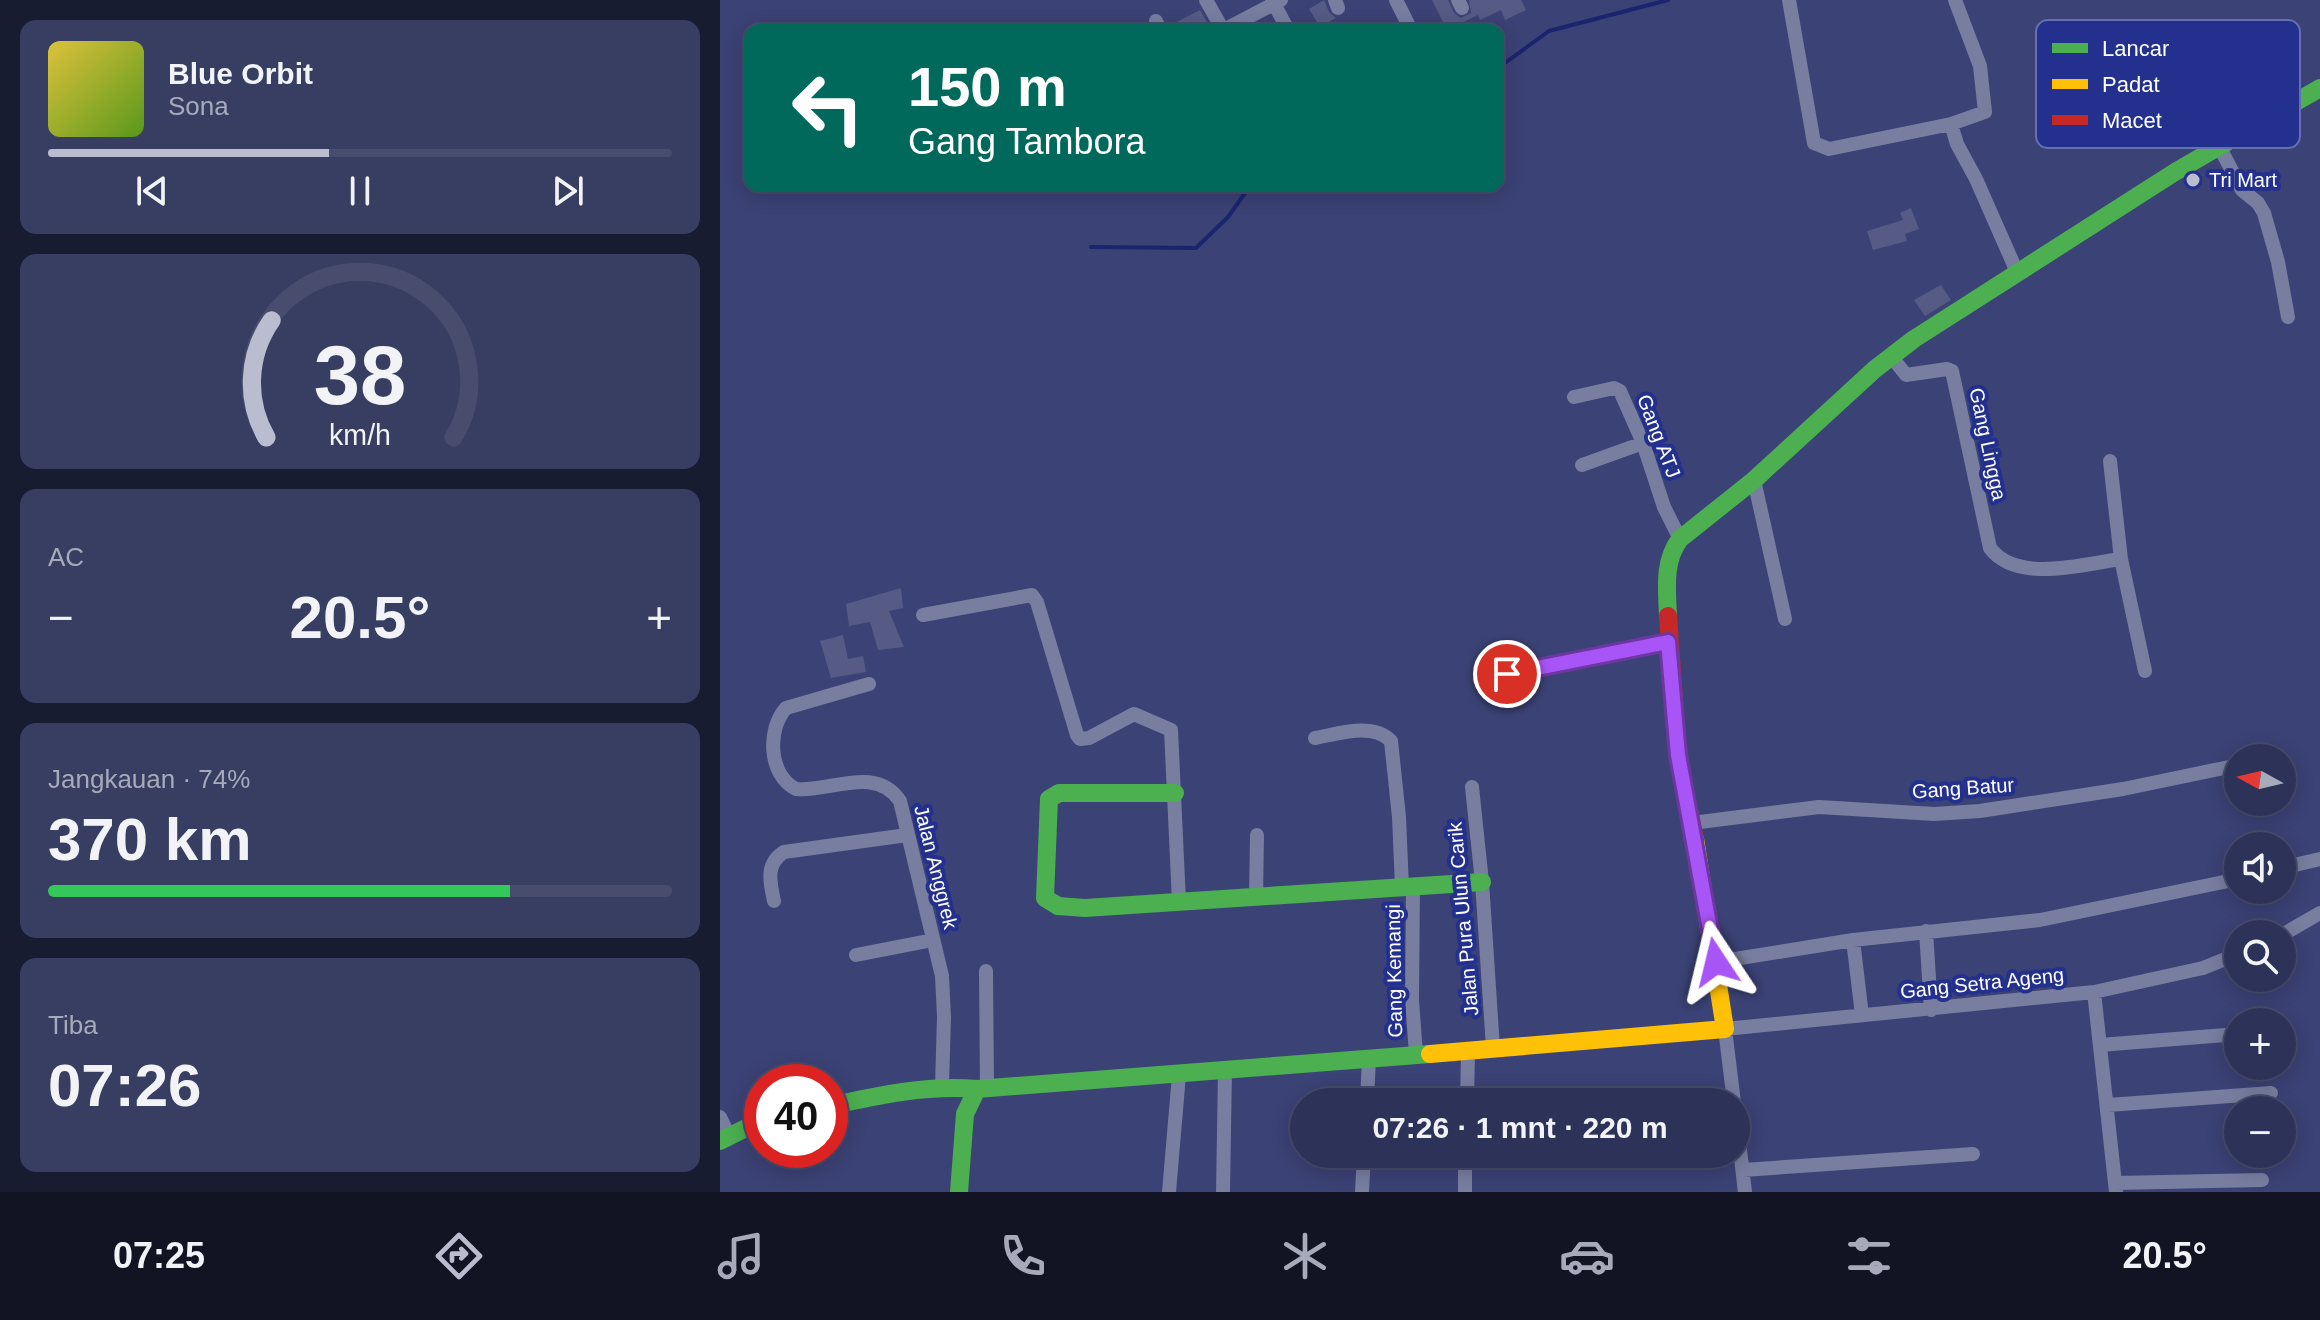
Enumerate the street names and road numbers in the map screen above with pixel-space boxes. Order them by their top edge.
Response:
street label: Gang Lingga [1965,386,2011,503]
street label: Gang ATJ [1633,391,1685,481]
street label: Gang Batur [1911,773,2015,803]
street label: Jalan Anggrek [910,803,962,932]
street label: Jalan Pura Ulun Carik [1443,820,1482,1017]
street label: Gang Kemangi [1382,904,1406,1038]
street label: Gang Setra Ageng [1899,963,2065,1003]

